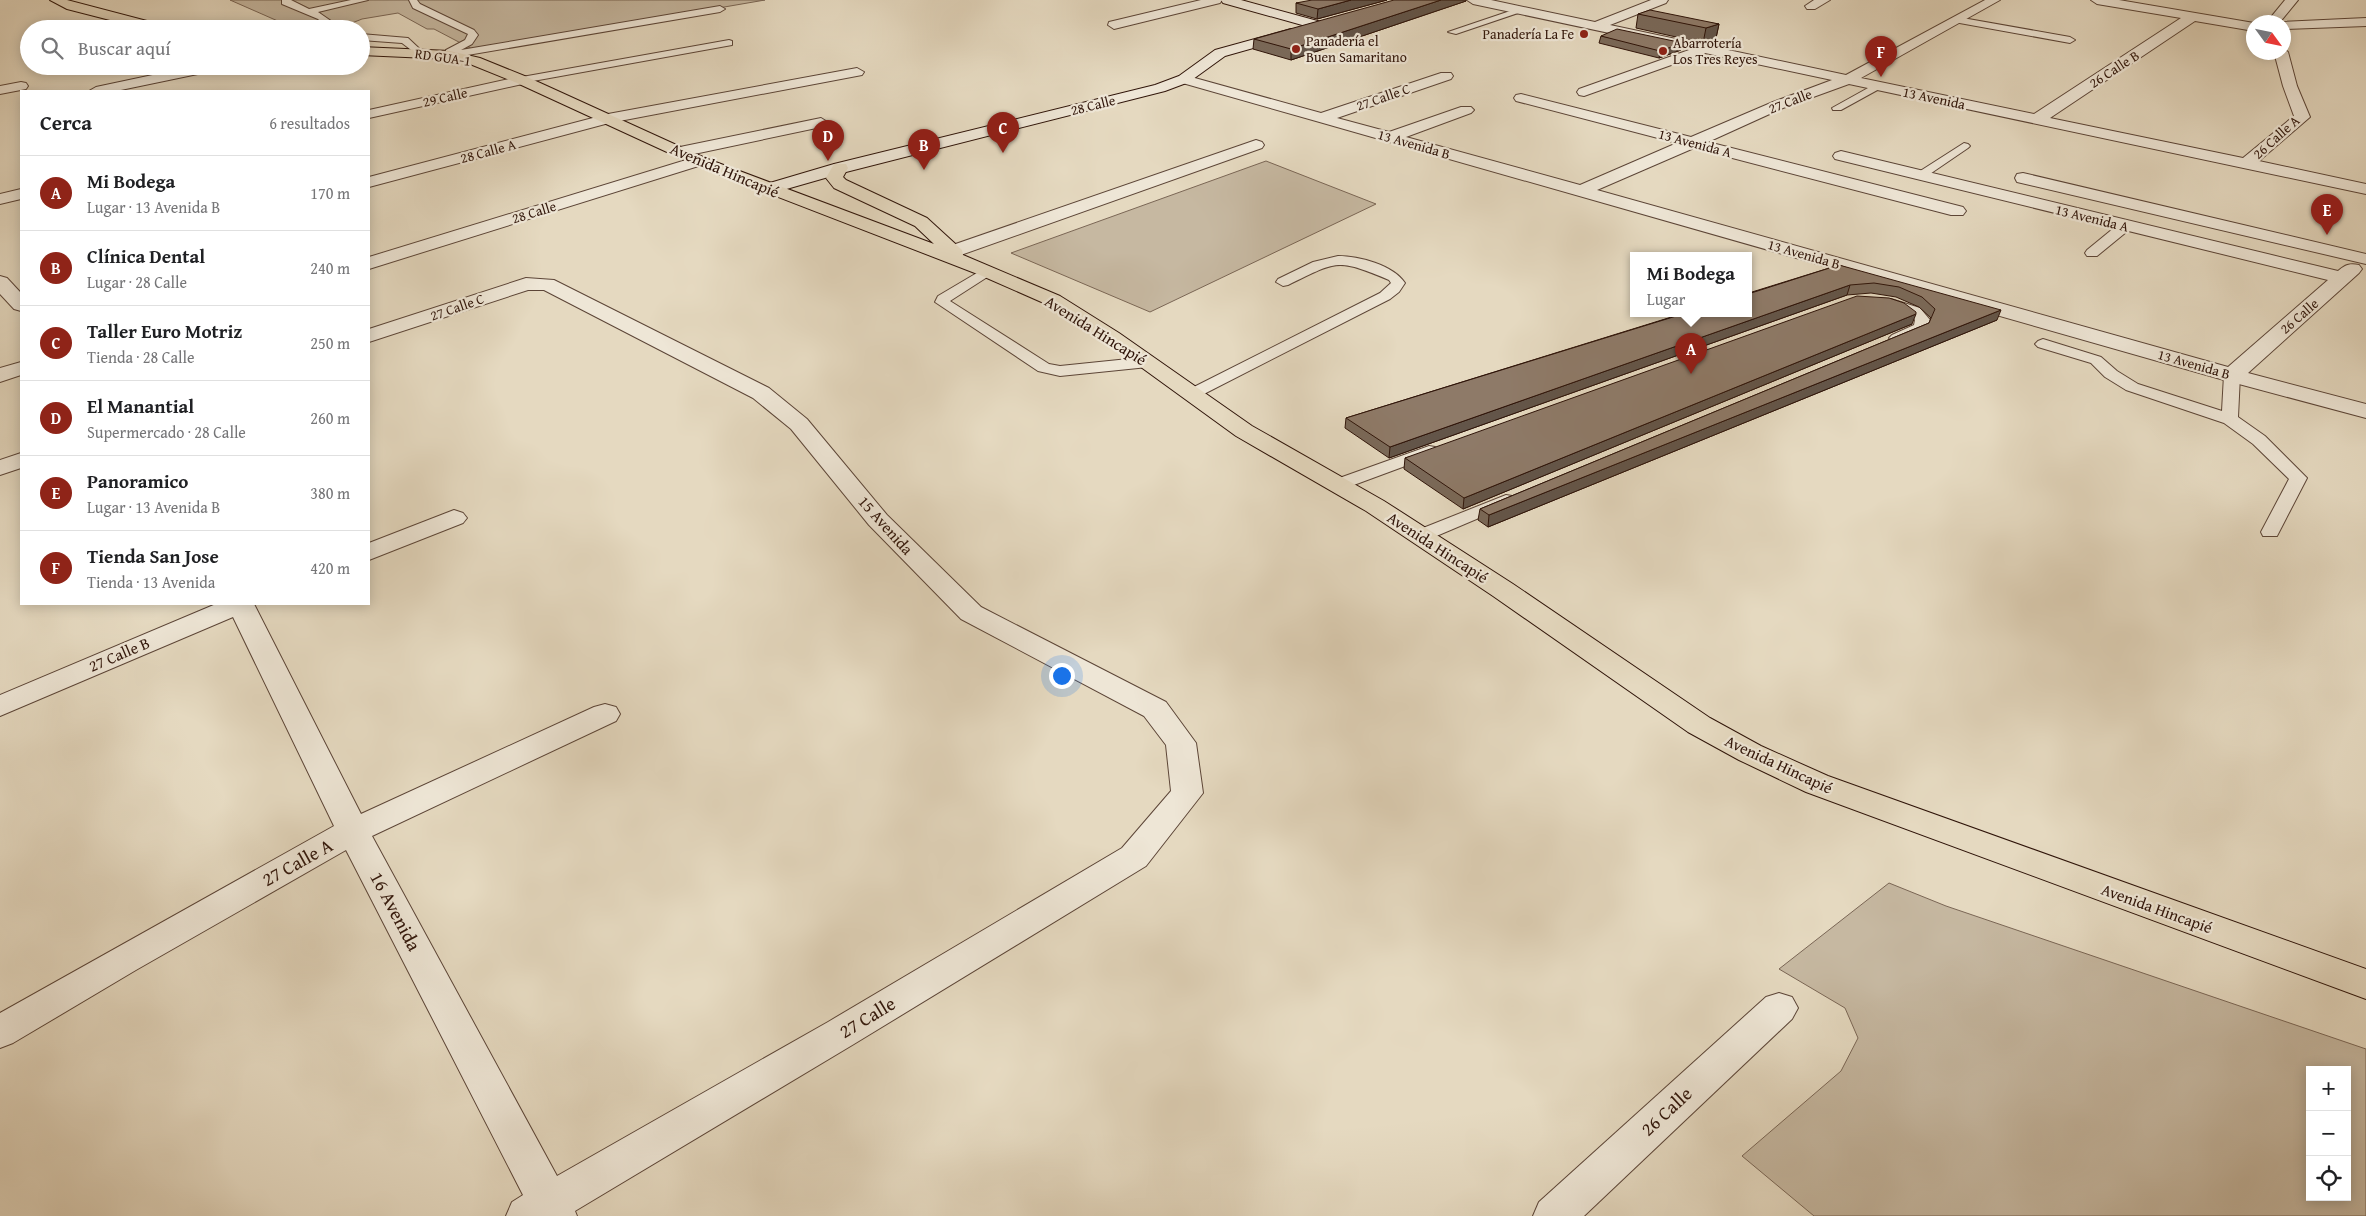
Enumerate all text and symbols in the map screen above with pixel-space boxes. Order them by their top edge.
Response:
north arrow [2246,15,2291,60]
search box [20,20,370,75]
place label: Panadería La Fe [1483,24,1574,44]
marker: Panadería La Fe [1578,28,1590,40]
place label: Panadería el Buen Samaritano [1306,31,1407,67]
place label: Abarrotería Los Tres Reyes [1673,33,1758,69]
icon: search [38,34,66,62]
text: Buscar aquí [78,34,171,62]
pin: F [1865,36,1897,77]
street label: RD GUA-1 [414,43,472,71]
marker: Panadería el Buen Samaritano [1290,43,1302,55]
marker: Abarrotería Los Tres Reyes [1657,45,1669,57]
street label: 26 Calle B [2085,45,2143,93]
street label: 27 Calle C [1353,78,1413,116]
street label: 29 Calle [421,82,470,112]
street label: 13 Avenida [1901,82,1967,114]
street label: 27 Calle [1765,83,1815,118]
street label: 28 Calle [1069,90,1118,120]
text: Cerca [40,107,92,138]
street label: 26 Calle A [2248,110,2304,163]
text: 6 resultados [269,111,350,135]
pin: C [987,112,1019,153]
pin: D [812,120,844,161]
street label: 13 Avenida B [1375,124,1453,164]
street label: 13 Avenida A [1656,124,1734,163]
pin: B [908,129,940,170]
street label: 28 Calle A [458,134,519,168]
street label: Avenida Hincapié [667,136,783,204]
text: Mi Bodega [87,167,175,195]
text: A [51,181,61,205]
text: 170 m [310,181,350,205]
pin: E [2311,194,2343,235]
text: Lugar · 13 Avenida B [87,195,220,219]
street label: 28 Calle [509,196,559,228]
street label: 13 Avenida A [2053,199,2131,237]
street label: 13 Avenida B [1765,234,1843,274]
text: Clínica Dental [87,242,205,270]
popup [1630,252,1752,317]
text: B [51,256,61,280]
text: 240 m [310,256,350,280]
text: Mi Bodega [1647,259,1735,287]
text: Lugar · 28 Calle [87,270,187,294]
text: Lugar [1647,287,1685,311]
street label: 27 Calle C [427,288,487,326]
street label: Avenida Hincapié [1040,289,1152,371]
street label: 26 Calle [2275,293,2323,338]
text: Taller Euro Motriz [87,317,242,345]
text: C [51,331,61,355]
text: 250 m [310,331,350,355]
pin: A [1675,333,1707,374]
street label: 13 Avenida B [2155,344,2233,384]
text: Tienda · 28 Calle [87,345,194,369]
text: El Manantial [87,392,194,420]
text: D [51,406,61,430]
text: 260 m [310,406,350,430]
text: Supermercado · 28 Calle [87,420,246,444]
text: Panoramico [87,467,188,495]
text: E [52,481,60,505]
text: 380 m [310,481,350,505]
street label: 15 Avenida [853,490,919,560]
text: Lugar · 13 Avenida B [87,495,220,519]
street label: Avenida Hincapié [1383,505,1493,589]
text: Tienda San Jose [87,542,219,570]
text: F [52,556,60,580]
text: 420 m [310,556,350,580]
text: Tienda · 13 Avenida [87,570,215,594]
street label: 27 Calle B [85,630,153,678]
your location [1049,663,1075,689]
street label: Avenida Hincapié [1721,729,1837,799]
street label: 27 Calle A [257,831,338,893]
street label: 16 Avenida [363,866,429,956]
street label: Avenida Hincapié [2098,877,2216,939]
street label: 27 Calle [833,989,901,1045]
map controls [2306,1066,2351,1201]
button: + [2306,1066,2351,1111]
street label: 26 Calle [1634,1080,1698,1142]
button: − [2306,1111,2351,1156]
button: locate [2306,1156,2351,1201]

